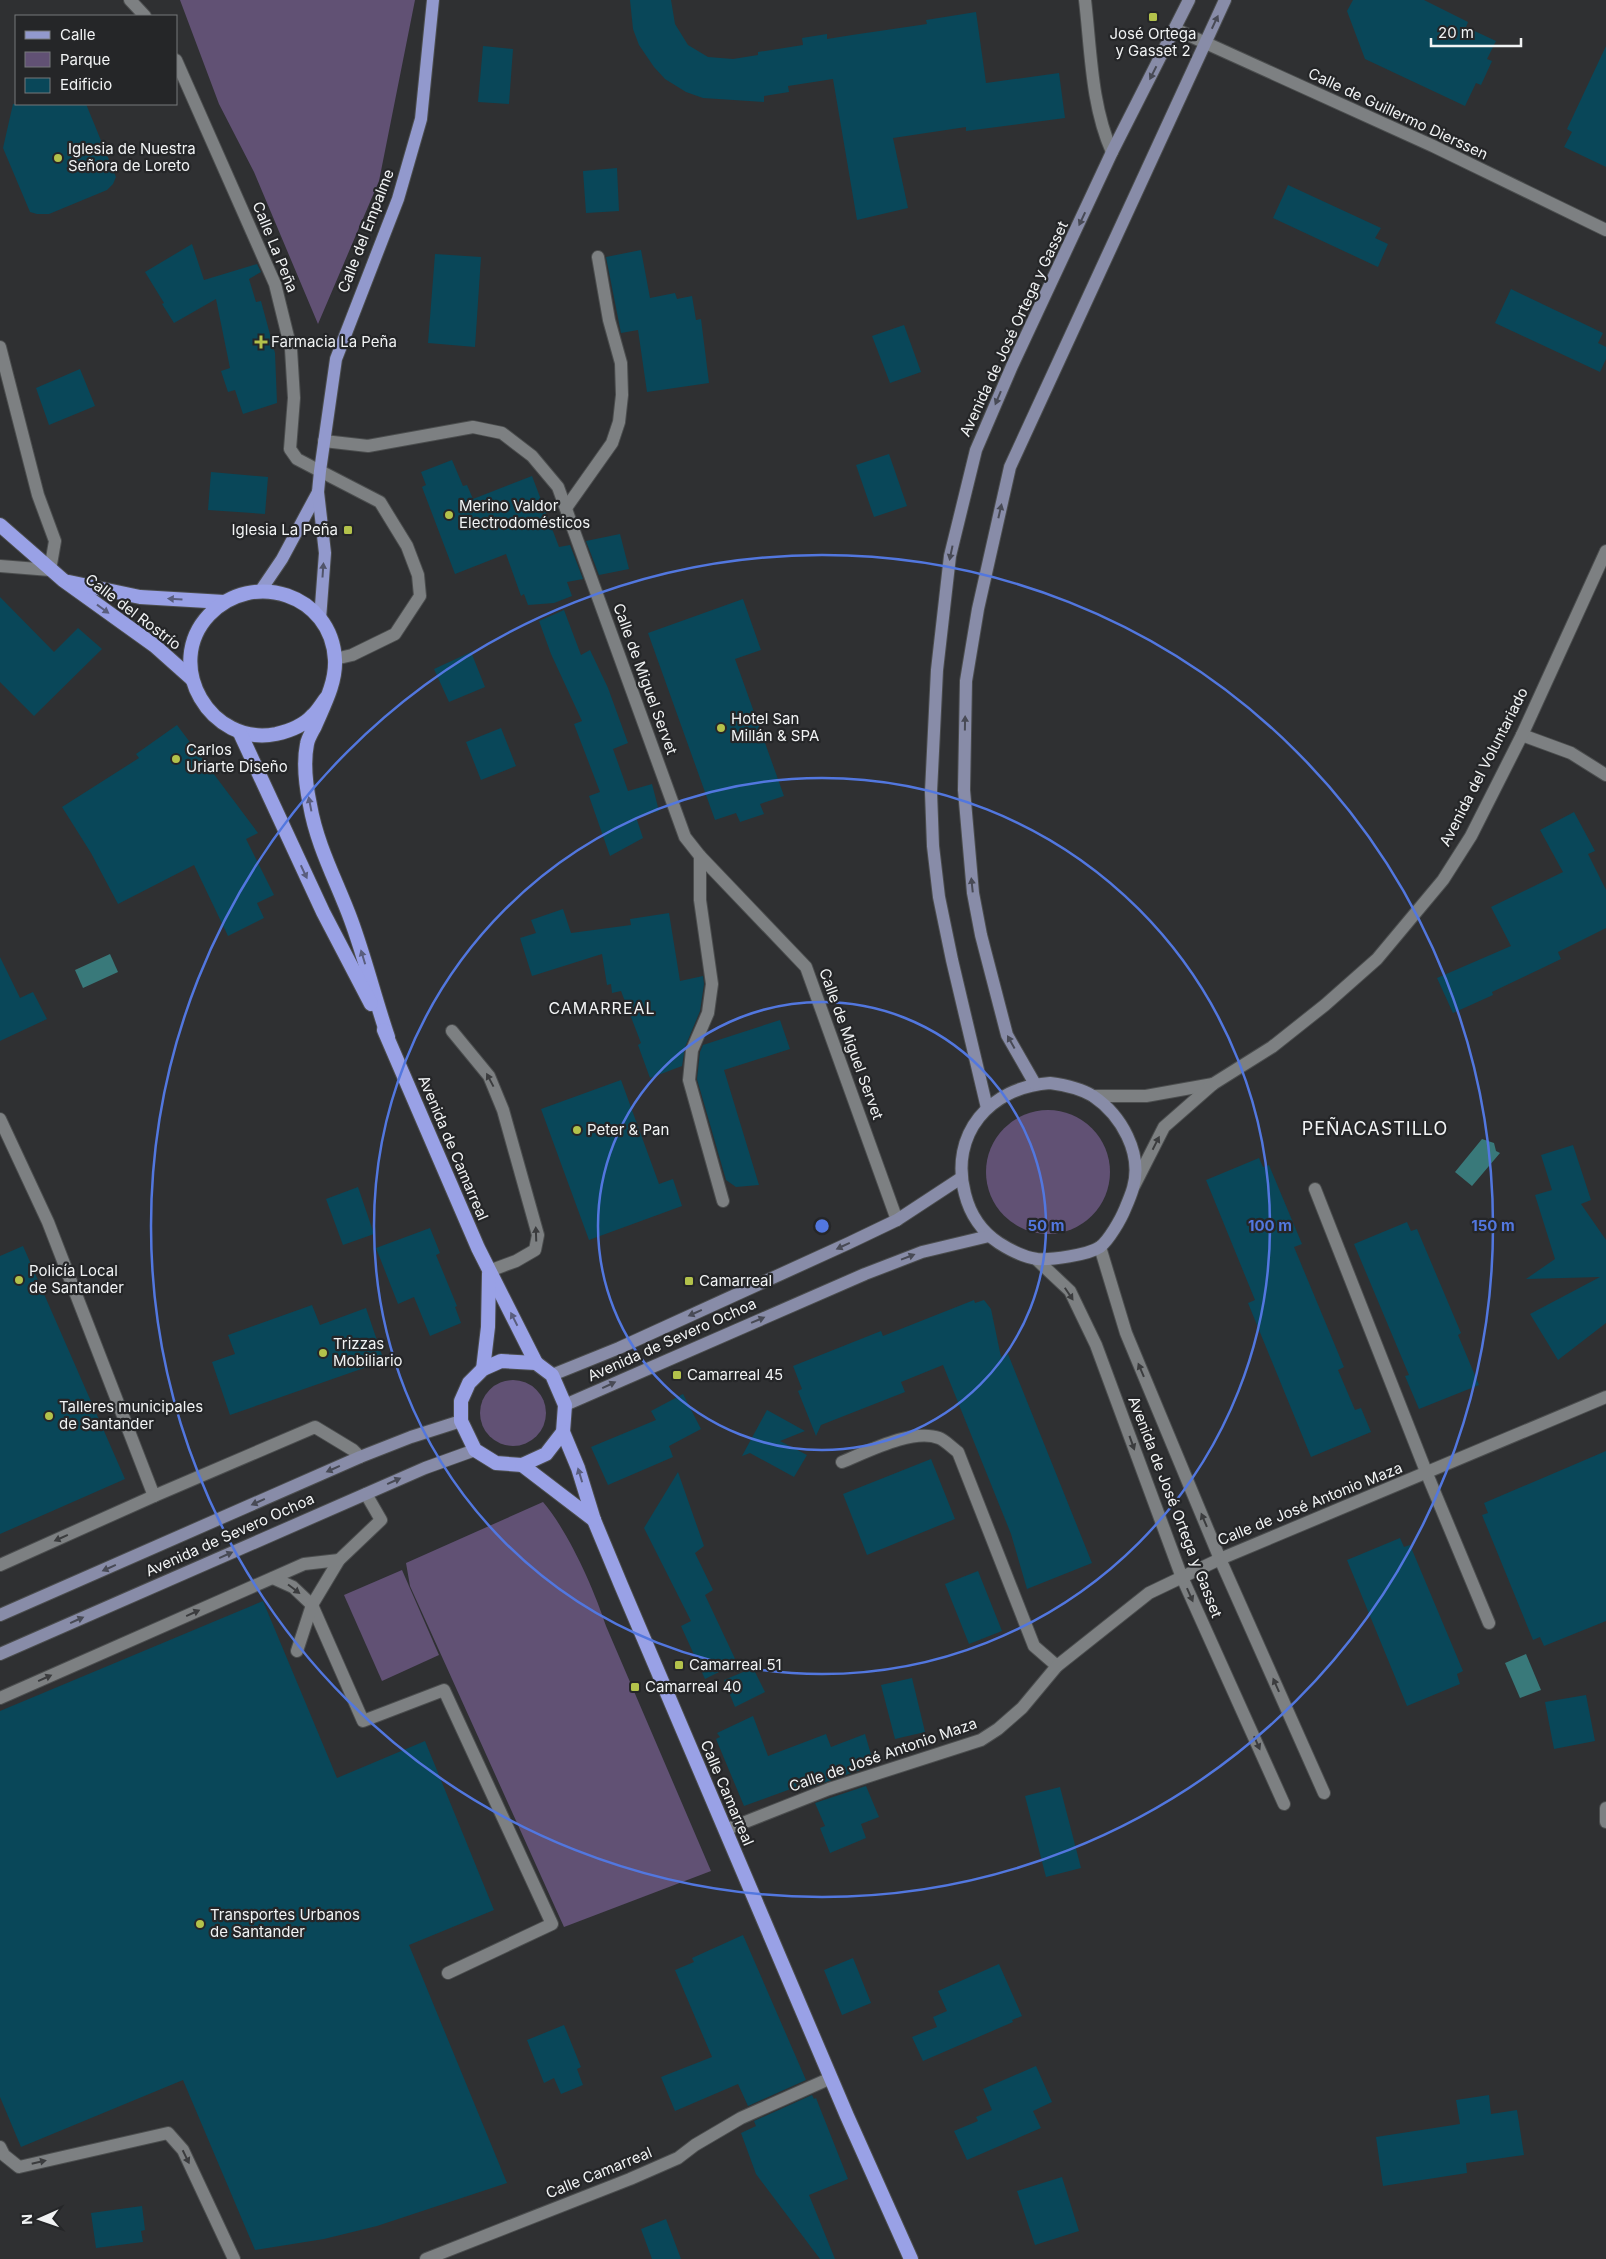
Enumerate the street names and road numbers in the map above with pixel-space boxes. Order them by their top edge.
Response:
street label: Calle de Guillermo Dierssen [1305,64,1491,164]
street label: Calle del Empalme [333,166,398,295]
street label: Calle La Peña [249,199,302,295]
street label: Avenida de José Ortega y Gasset [955,218,1072,440]
street label: Calle del Rostrío [82,569,185,654]
street label: Calle de Miguel Servet [609,601,682,757]
street label: Avenida del Voluntariado [1435,684,1532,849]
street label: Calle de Miguel Servet [815,966,888,1122]
street label: Avenida de Camarreal [414,1072,493,1223]
street label: Avenida de Severo Ochoa [584,1294,759,1385]
street label: Avenida de José Ortega y Gasset [1124,1393,1227,1620]
street label: Calle de José Antonio Maza [1215,1458,1405,1549]
street label: Avenida de Severo Ochoa [142,1489,317,1580]
street label: Calle de José Antonio Maza [786,1713,979,1796]
street label: Calle Camarreal [697,1737,758,1848]
street label: Calle Camarreal [543,2143,655,2202]

